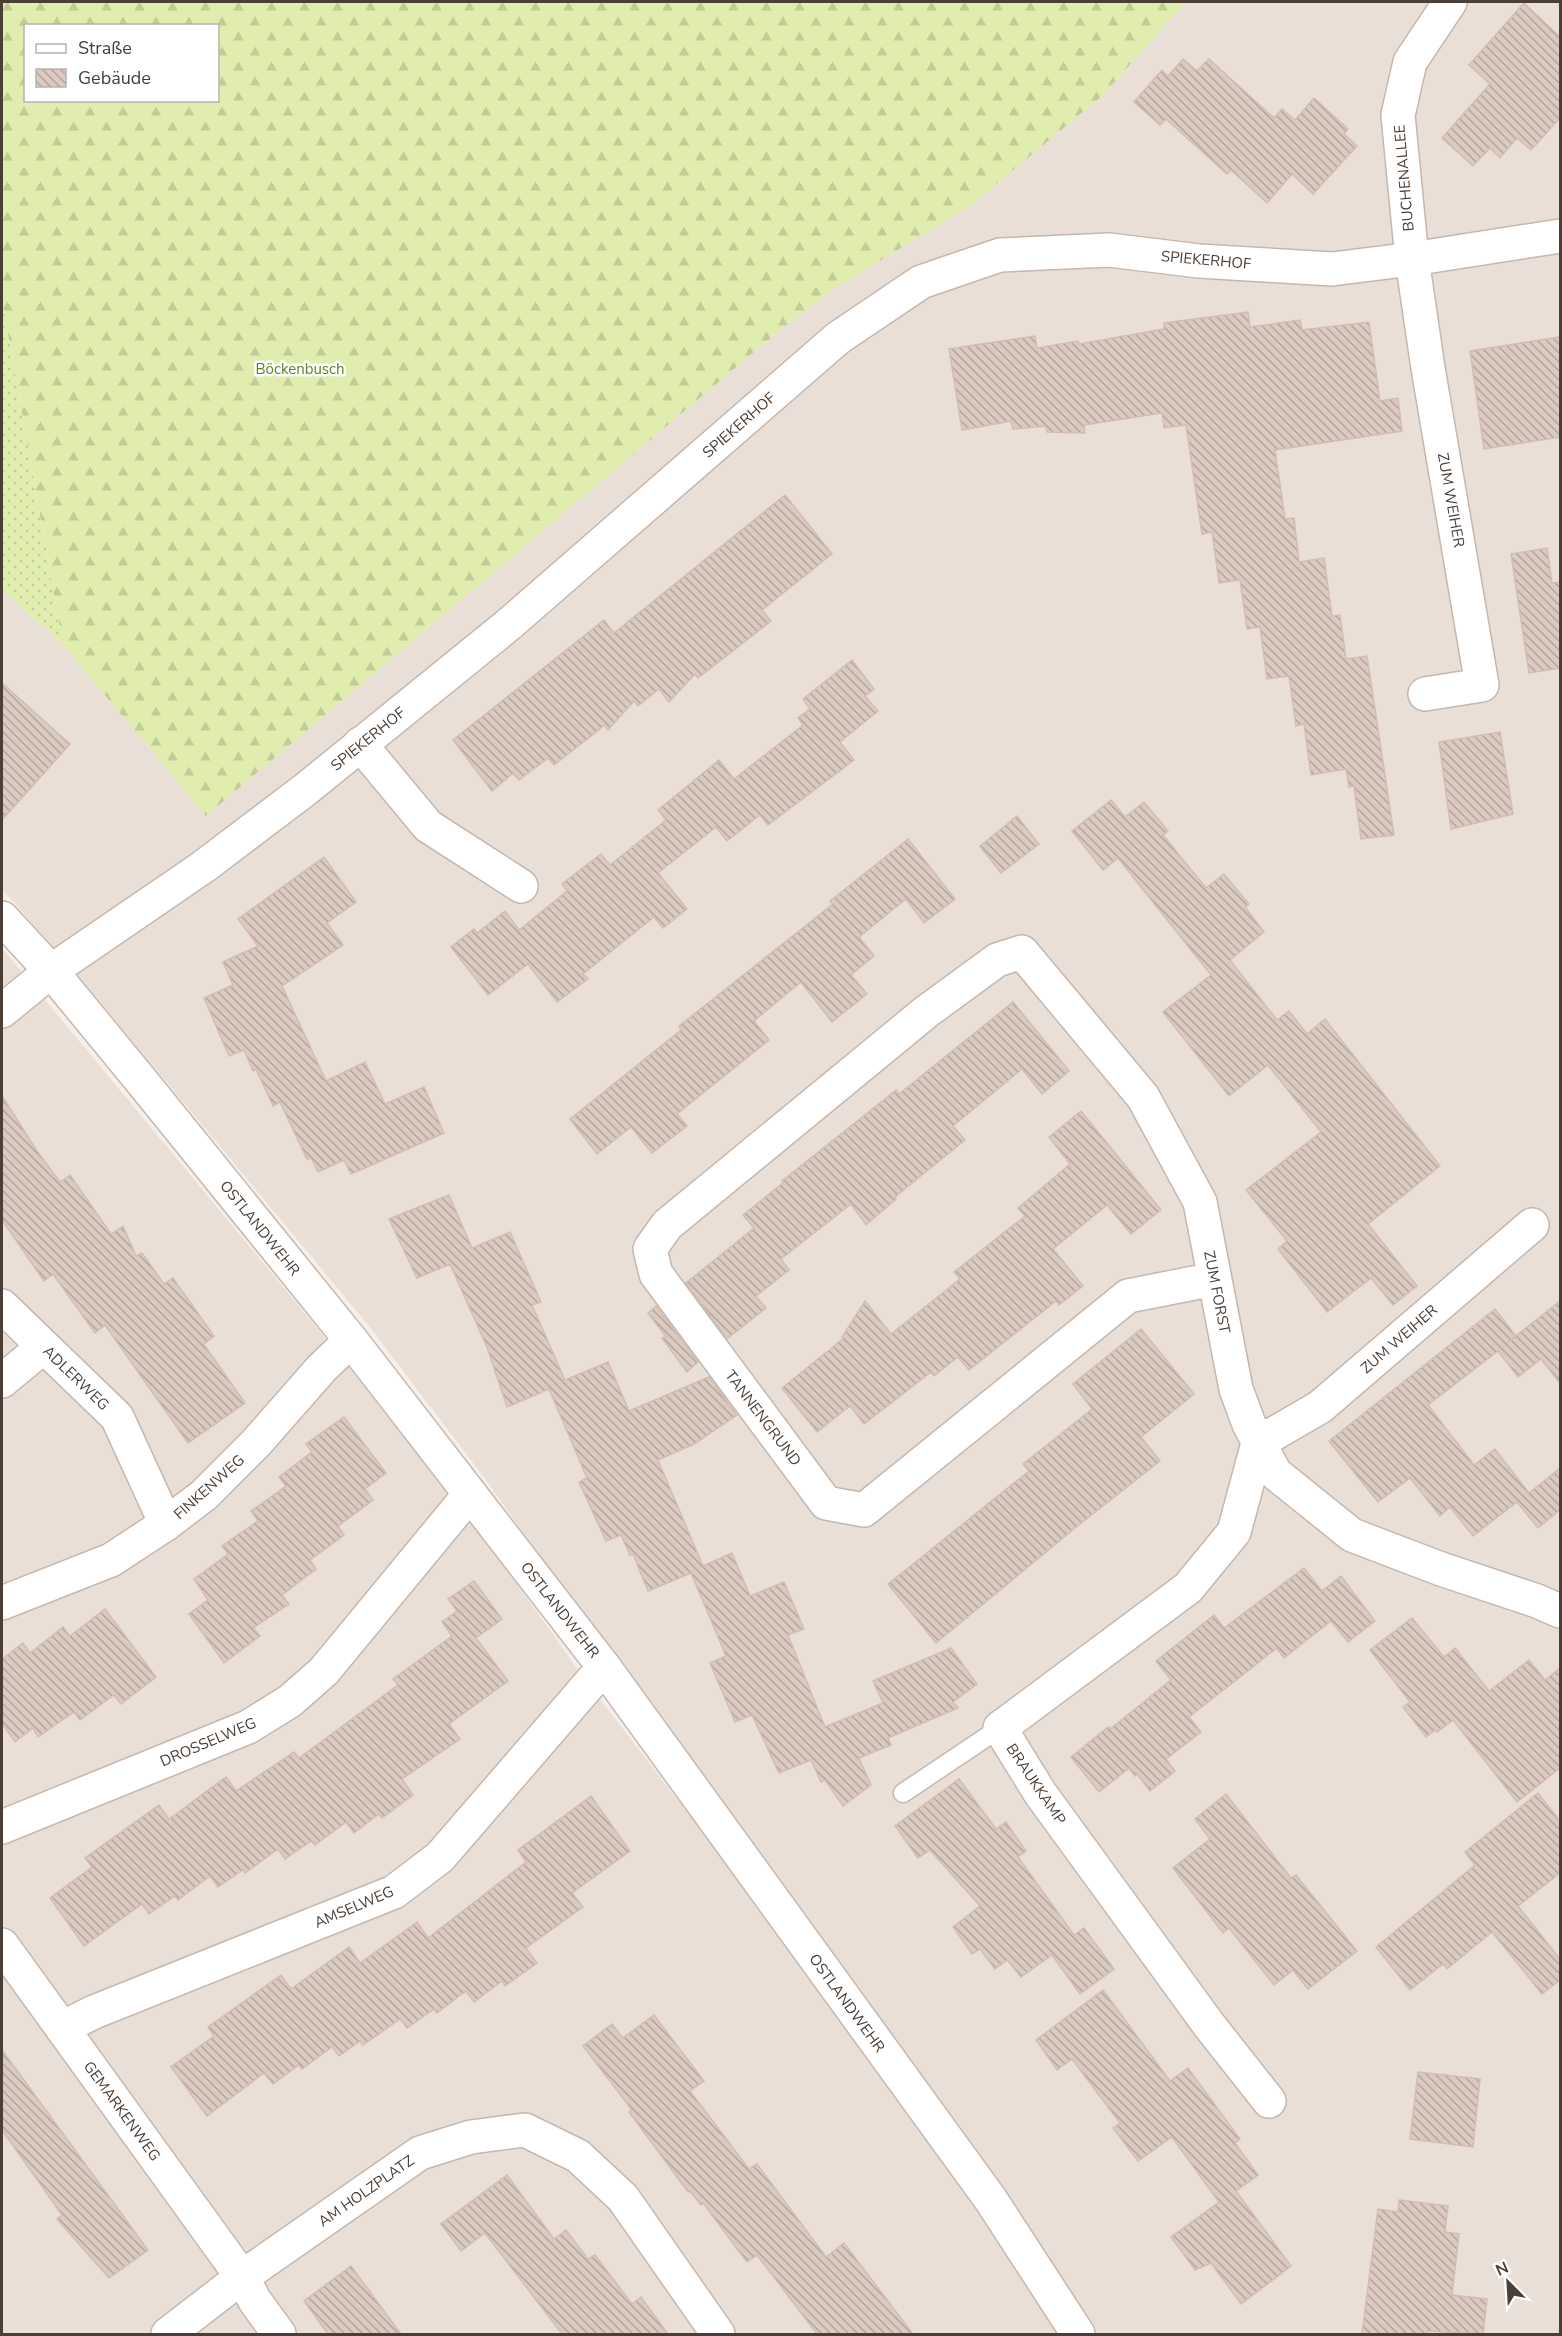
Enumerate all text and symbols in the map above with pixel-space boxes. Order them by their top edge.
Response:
legend [24,24,219,102]
text: Straße [78,36,132,60]
text: Gebäude [78,66,151,90]
street label: BUCHENALLEE [1389,124,1419,232]
street label: SPIEKERHOF [1160,246,1252,274]
park label: Böckenbusch [255,359,345,379]
street label: SPIEKERHOF [698,388,780,462]
street label: ZUM WEIHER [1433,451,1469,549]
street label: SPIEKERHOF [326,703,410,775]
street label: OSTLANDWEHR [215,1176,305,1280]
street label: ZUM FORST [1199,1249,1235,1335]
street label: ZUM WEIHER [1356,1300,1442,1378]
street label: ADLERWEG [39,1341,113,1415]
street label: TANNENGRUND [720,1366,806,1470]
street label: FINKENWEG [169,1450,249,1524]
street label: OSTLANDWEHR [516,1558,604,1662]
street label: DROSSELWEG [157,1713,259,1771]
street label: BRAUKKAMP [1002,1740,1071,1829]
street label: AMSELWEG [311,1881,397,1933]
street label: OSTLANDWEHR [805,1950,889,2056]
street label: GEMARKENWEG [79,2057,165,2165]
street label: AM HOLZPLATZ [314,2150,418,2231]
north arrow [1478,2252,1538,2312]
text: N [1492,2257,1512,2282]

